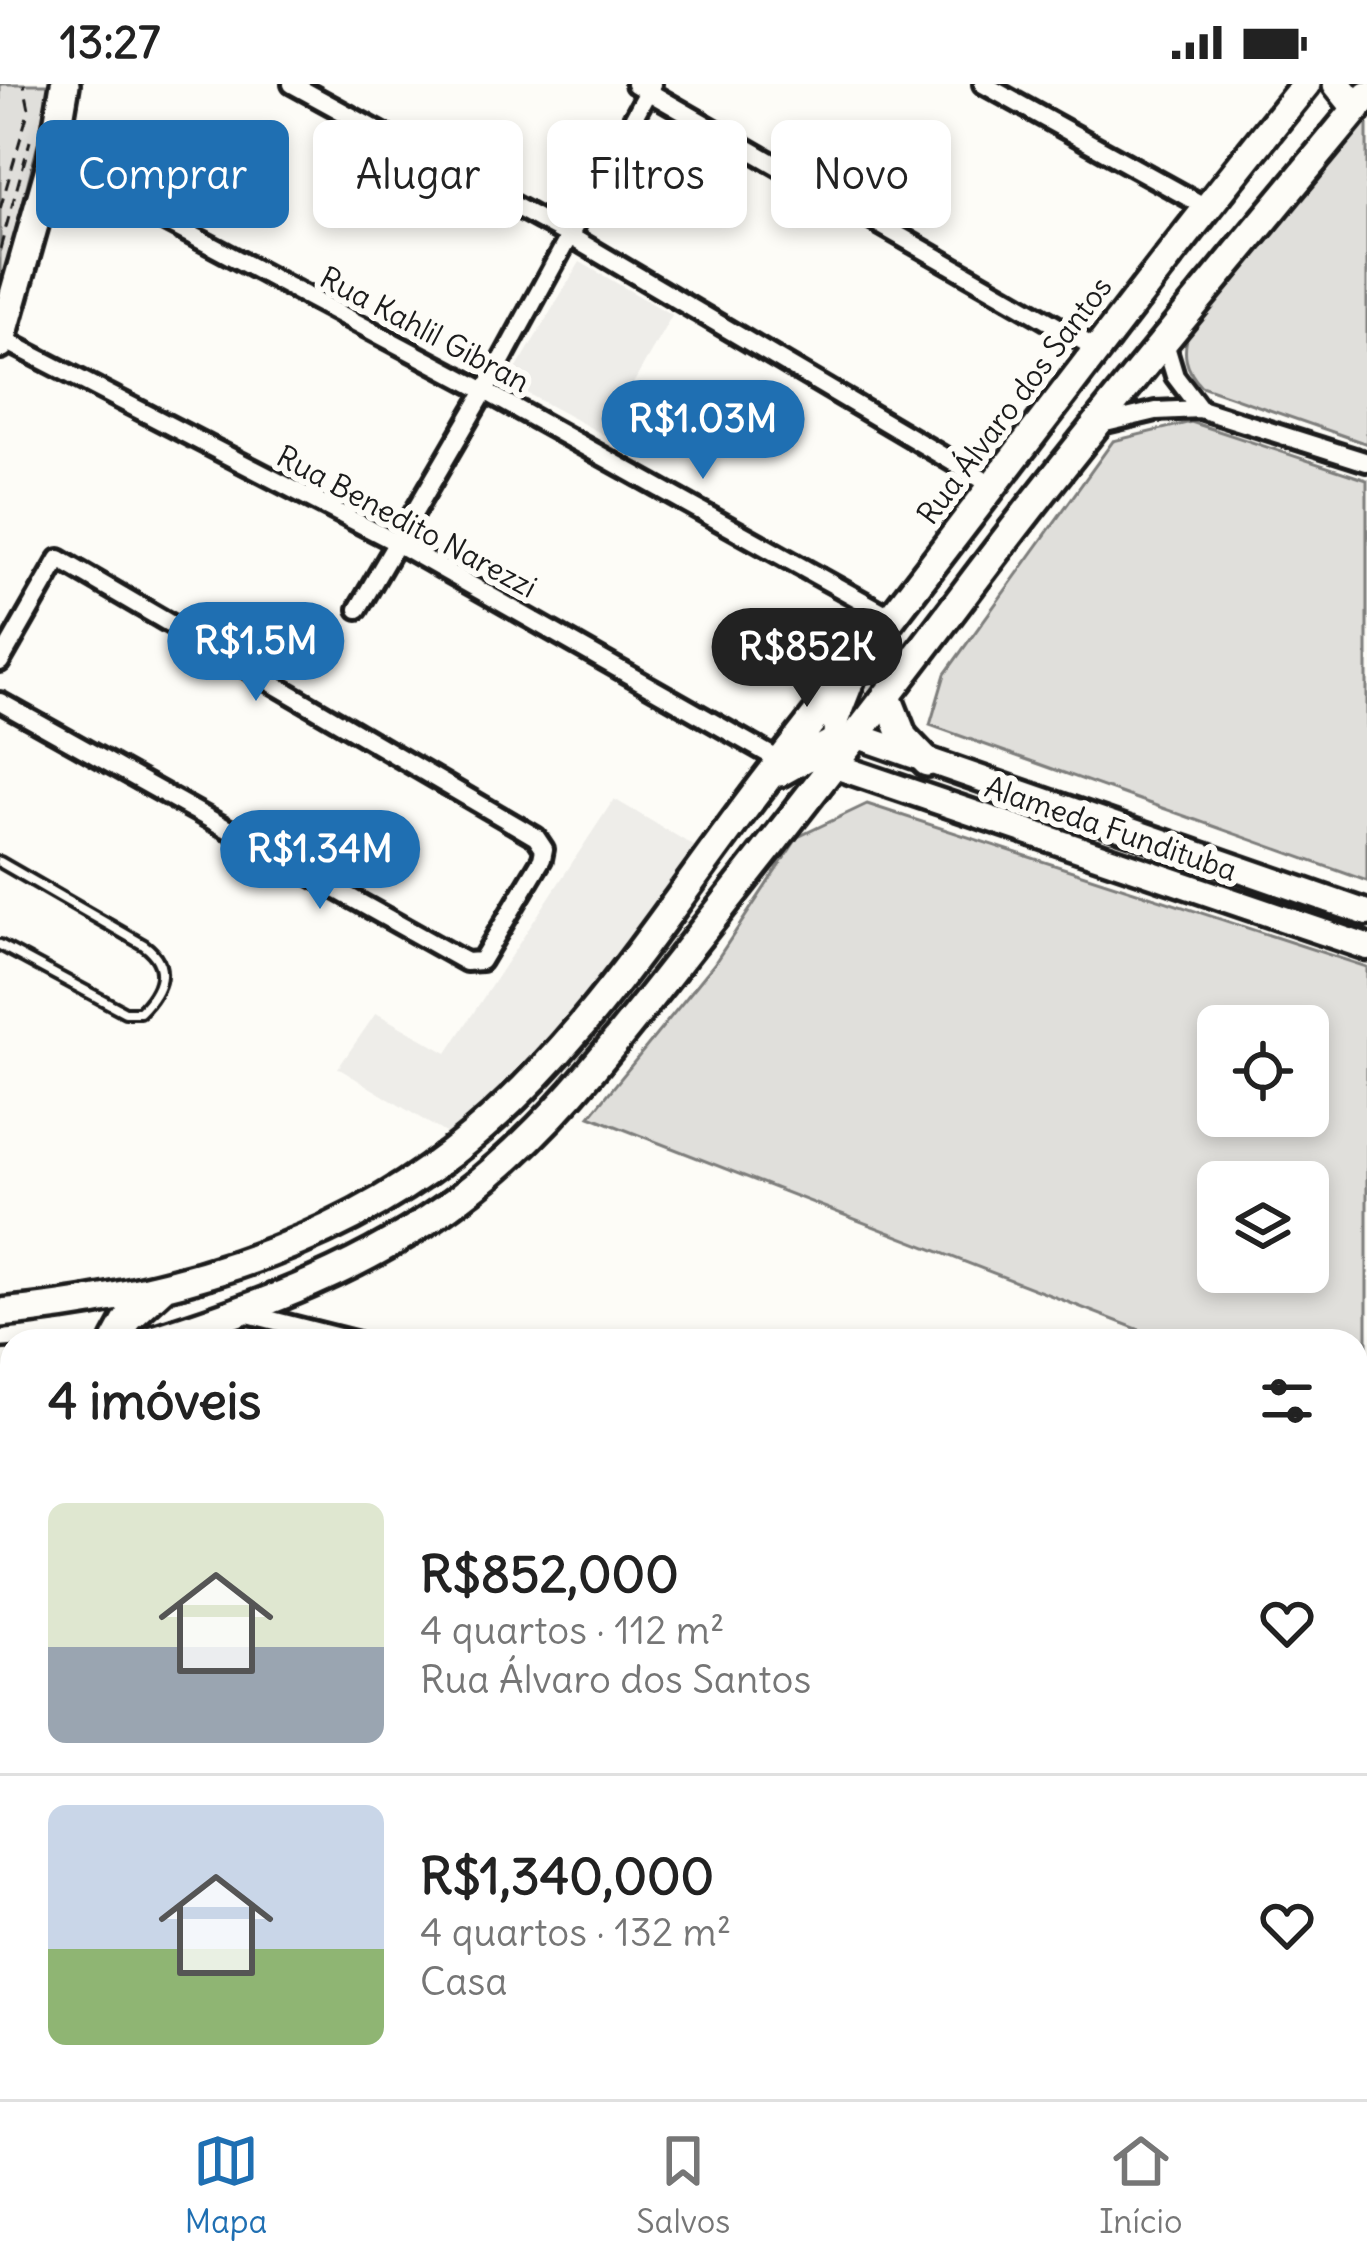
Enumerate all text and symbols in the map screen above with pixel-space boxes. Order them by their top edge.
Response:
text: 13:27 [60,14,160,70]
chip: Comprar [36,120,289,228]
chip: Alugar [313,120,523,228]
chip: Filtros [547,120,747,228]
chip: Novo [771,120,951,228]
street label: Rua Kahlil Gibran [314,258,536,400]
street label: Rua Álvaro dos Santos [907,268,1120,532]
pin: R$1.03M [592,380,814,482]
text: R$1.03M [629,394,777,443]
street label: Rua Benedito Narezzi [271,436,543,606]
pin: R$1.5M [158,602,354,704]
pin: R$852K [709,608,905,710]
text: R$1.5M [194,616,318,665]
text: R$852K [739,622,875,671]
street label: Alameda Fundituba [980,767,1242,889]
pin: R$1.34M [209,810,431,912]
text: R$1.34M [247,824,393,873]
map controls [1197,1005,1329,1293]
button: locate [1197,1005,1329,1137]
button: layers [1197,1161,1329,1293]
icon: filters [1254,1368,1320,1434]
text: 4 imóveis [48,1369,261,1433]
text: R$852,000 [420,1542,679,1606]
icon: home [144,1551,288,1695]
icon: heart [1254,1590,1320,1656]
text: 4 quartos · 112 m² [420,1606,725,1655]
text: Rua Álvaro dos Santos [420,1655,811,1704]
text: R$1,340,000 [420,1844,714,1908]
icon: home [144,1853,288,1997]
icon: heart [1254,1892,1320,1958]
text: 4 quartos · 132 m² [420,1908,731,1957]
text: Casa [420,1957,508,2006]
tab: Mapa [184,2128,267,2242]
tab: Salvos [636,2128,730,2242]
tab: Início [1099,2128,1183,2242]

